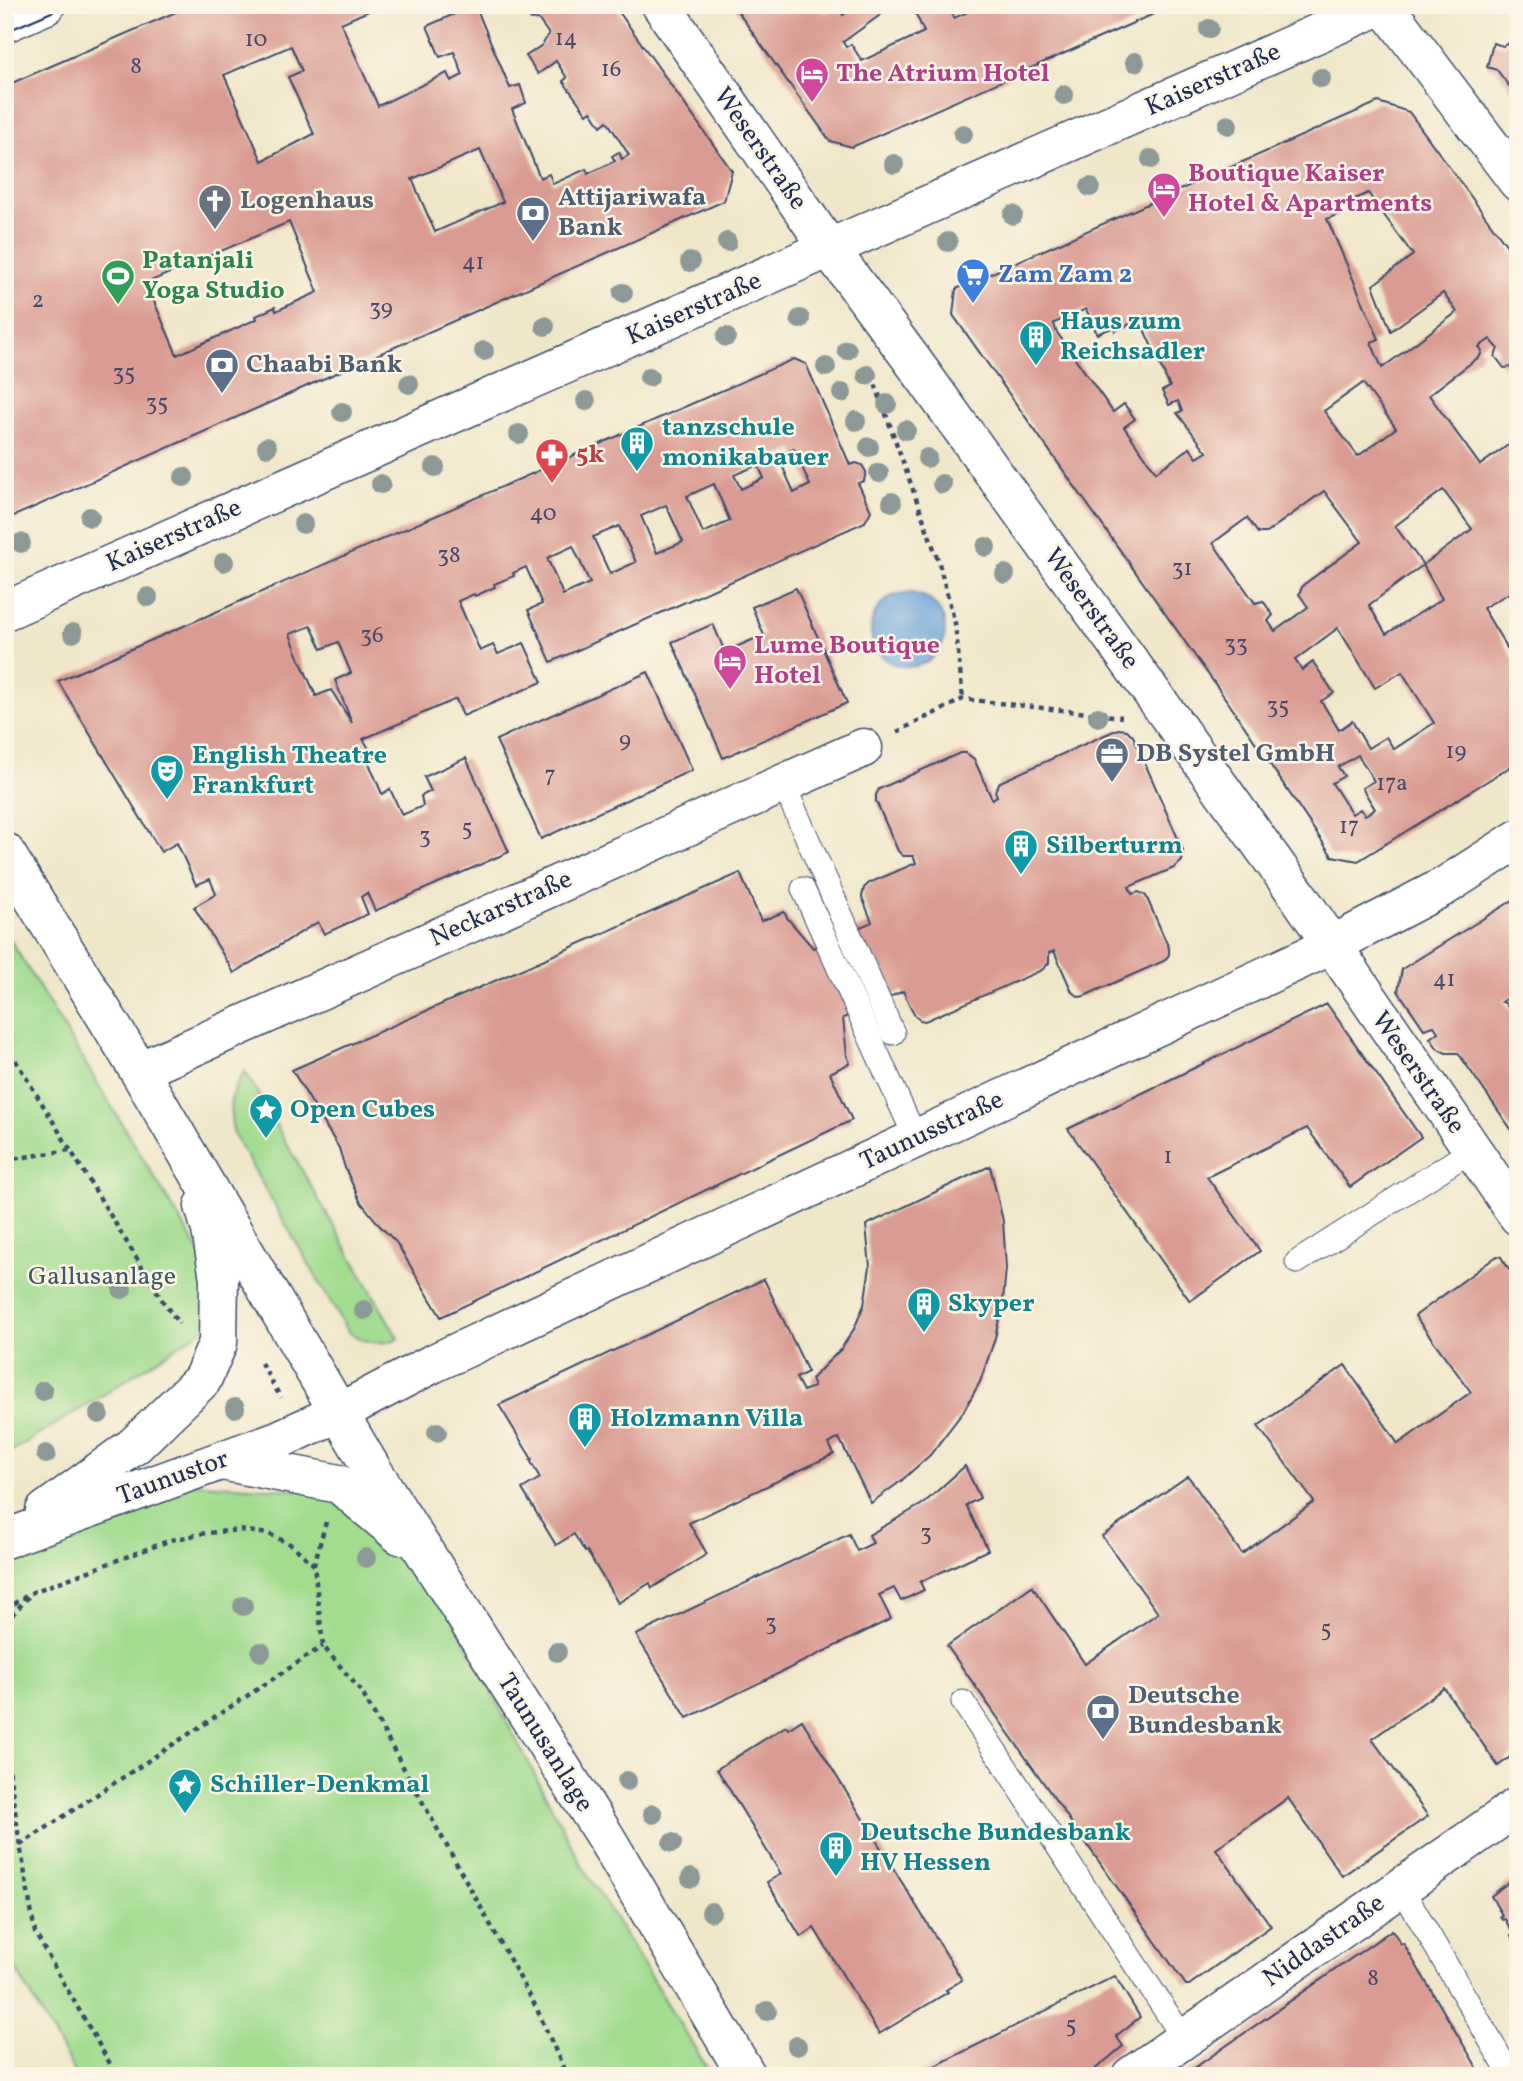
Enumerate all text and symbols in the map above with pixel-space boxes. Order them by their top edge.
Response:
house number: 14 [555,23,577,55]
house number: 10 [245,24,267,56]
street label: Kaiserstraße [1140,34,1286,126]
house number: 8 [130,51,142,83]
house number: 16 [601,54,621,86]
hotel icon: The Atrium Hotel [793,55,831,104]
place label: The Atrium Hotel [836,56,1050,92]
street label: Weserstraße [704,80,816,218]
place label: Boutique Kaiser Hotel & Apartments [1188,156,1432,222]
hotel icon: Boutique Kaiser Hotel & Apartments [1145,170,1183,219]
place label: Attijariwafa Bank [558,180,706,246]
church icon: Logenhaus [196,182,234,231]
place label: Logenhaus [240,183,374,219]
bank icon: Attijariwafa Bank [514,194,552,243]
place label: Patanjali Yoga Studio [142,243,285,309]
house number: 41 [462,247,484,279]
supermarket icon: Zam Zam 2 [954,256,992,305]
sports icon: Patanjali Yoga Studio [99,257,137,306]
place label: Zam Zam 2 [998,257,1132,293]
street label: Kaiserstraße [621,263,767,355]
house number: 2 [32,285,44,317]
house number: 39 [369,293,393,325]
place label: Haus zum Reichsadler [1060,304,1205,370]
building icon: Haus zum Reichsadler [1017,318,1055,367]
bank icon: Chaabi Bank [203,346,241,395]
place label: Chaabi Bank [246,347,403,383]
house number: 35 [113,358,135,390]
house number: 35 [146,388,168,420]
place label: tanzschule monikabauer [662,410,829,476]
building icon: tanzschule monikabauer [618,424,656,473]
pharmacy icon: 5k [533,436,571,485]
place label: 5k [576,437,605,473]
street label: Kaiserstraße [101,490,247,582]
house number: 40 [529,498,557,530]
house number: 38 [437,540,461,572]
street label: Weserstraße [1035,541,1147,677]
house number: 31 [1172,553,1192,585]
house number: 36 [360,620,384,652]
place label: Lume Boutique Hotel [754,628,940,694]
house number: 33 [1224,629,1248,661]
hotel icon: Lume Boutique Hotel [711,642,749,691]
house number: 35 [1267,691,1289,723]
house number: 9 [619,725,631,757]
office icon: DB Systel GmbH [1093,735,1131,784]
place label: DB Systel GmbH [1136,736,1335,772]
house number: 19 [1446,736,1466,768]
place label: English Theatre Frankfurt [192,738,387,804]
theatre icon: English Theatre Frankfurt [148,752,186,801]
house number: 7 [544,760,556,792]
house number: 17a [1376,768,1408,800]
house number: 17 [1339,811,1359,843]
house number: 5 [461,813,473,845]
house number: 3 [419,821,431,853]
building icon: Silberturm [1002,827,1040,876]
place label: Silberturm [1046,828,1183,864]
street label: Neckarstraße [424,862,578,956]
house number: 41 [1433,964,1455,996]
street label: Weserstraße [1362,1004,1474,1142]
street label: Taunusstraße [854,1082,1010,1180]
place icon: Open Cubes [247,1091,285,1140]
place label: Open Cubes [290,1092,435,1128]
house number: 1 [1164,1141,1172,1173]
park label: Gallusanlage [28,1259,176,1295]
building icon: Skyper [905,1285,943,1334]
place label: Skyper [948,1286,1035,1322]
building icon: Holzmann Villa [566,1400,604,1449]
place label: Holzmann Villa [610,1401,803,1437]
street label: Taunustor [112,1441,234,1515]
house number: 3 [920,1518,932,1550]
house number: 3 [765,1608,777,1640]
house number: 5 [1320,1614,1332,1646]
street label: Taunusanlage [488,1667,602,1819]
place label: Deutsche Bundesbank [1128,1678,1282,1744]
bank icon: Deutsche Bundesbank [1084,1692,1122,1741]
place icon: Schiller-Denkmal [166,1766,204,1815]
place label: Schiller-Denkmal [210,1767,430,1803]
place label: Deutsche Bundesbank HV Hessen [860,1815,1131,1881]
building icon: Deutsche Bundesbank HV Hessen [817,1829,855,1878]
street label: Niddastraße [1256,1886,1392,1996]
house number: 8 [1367,1963,1379,1995]
house number: 5 [1065,2010,1077,2042]

